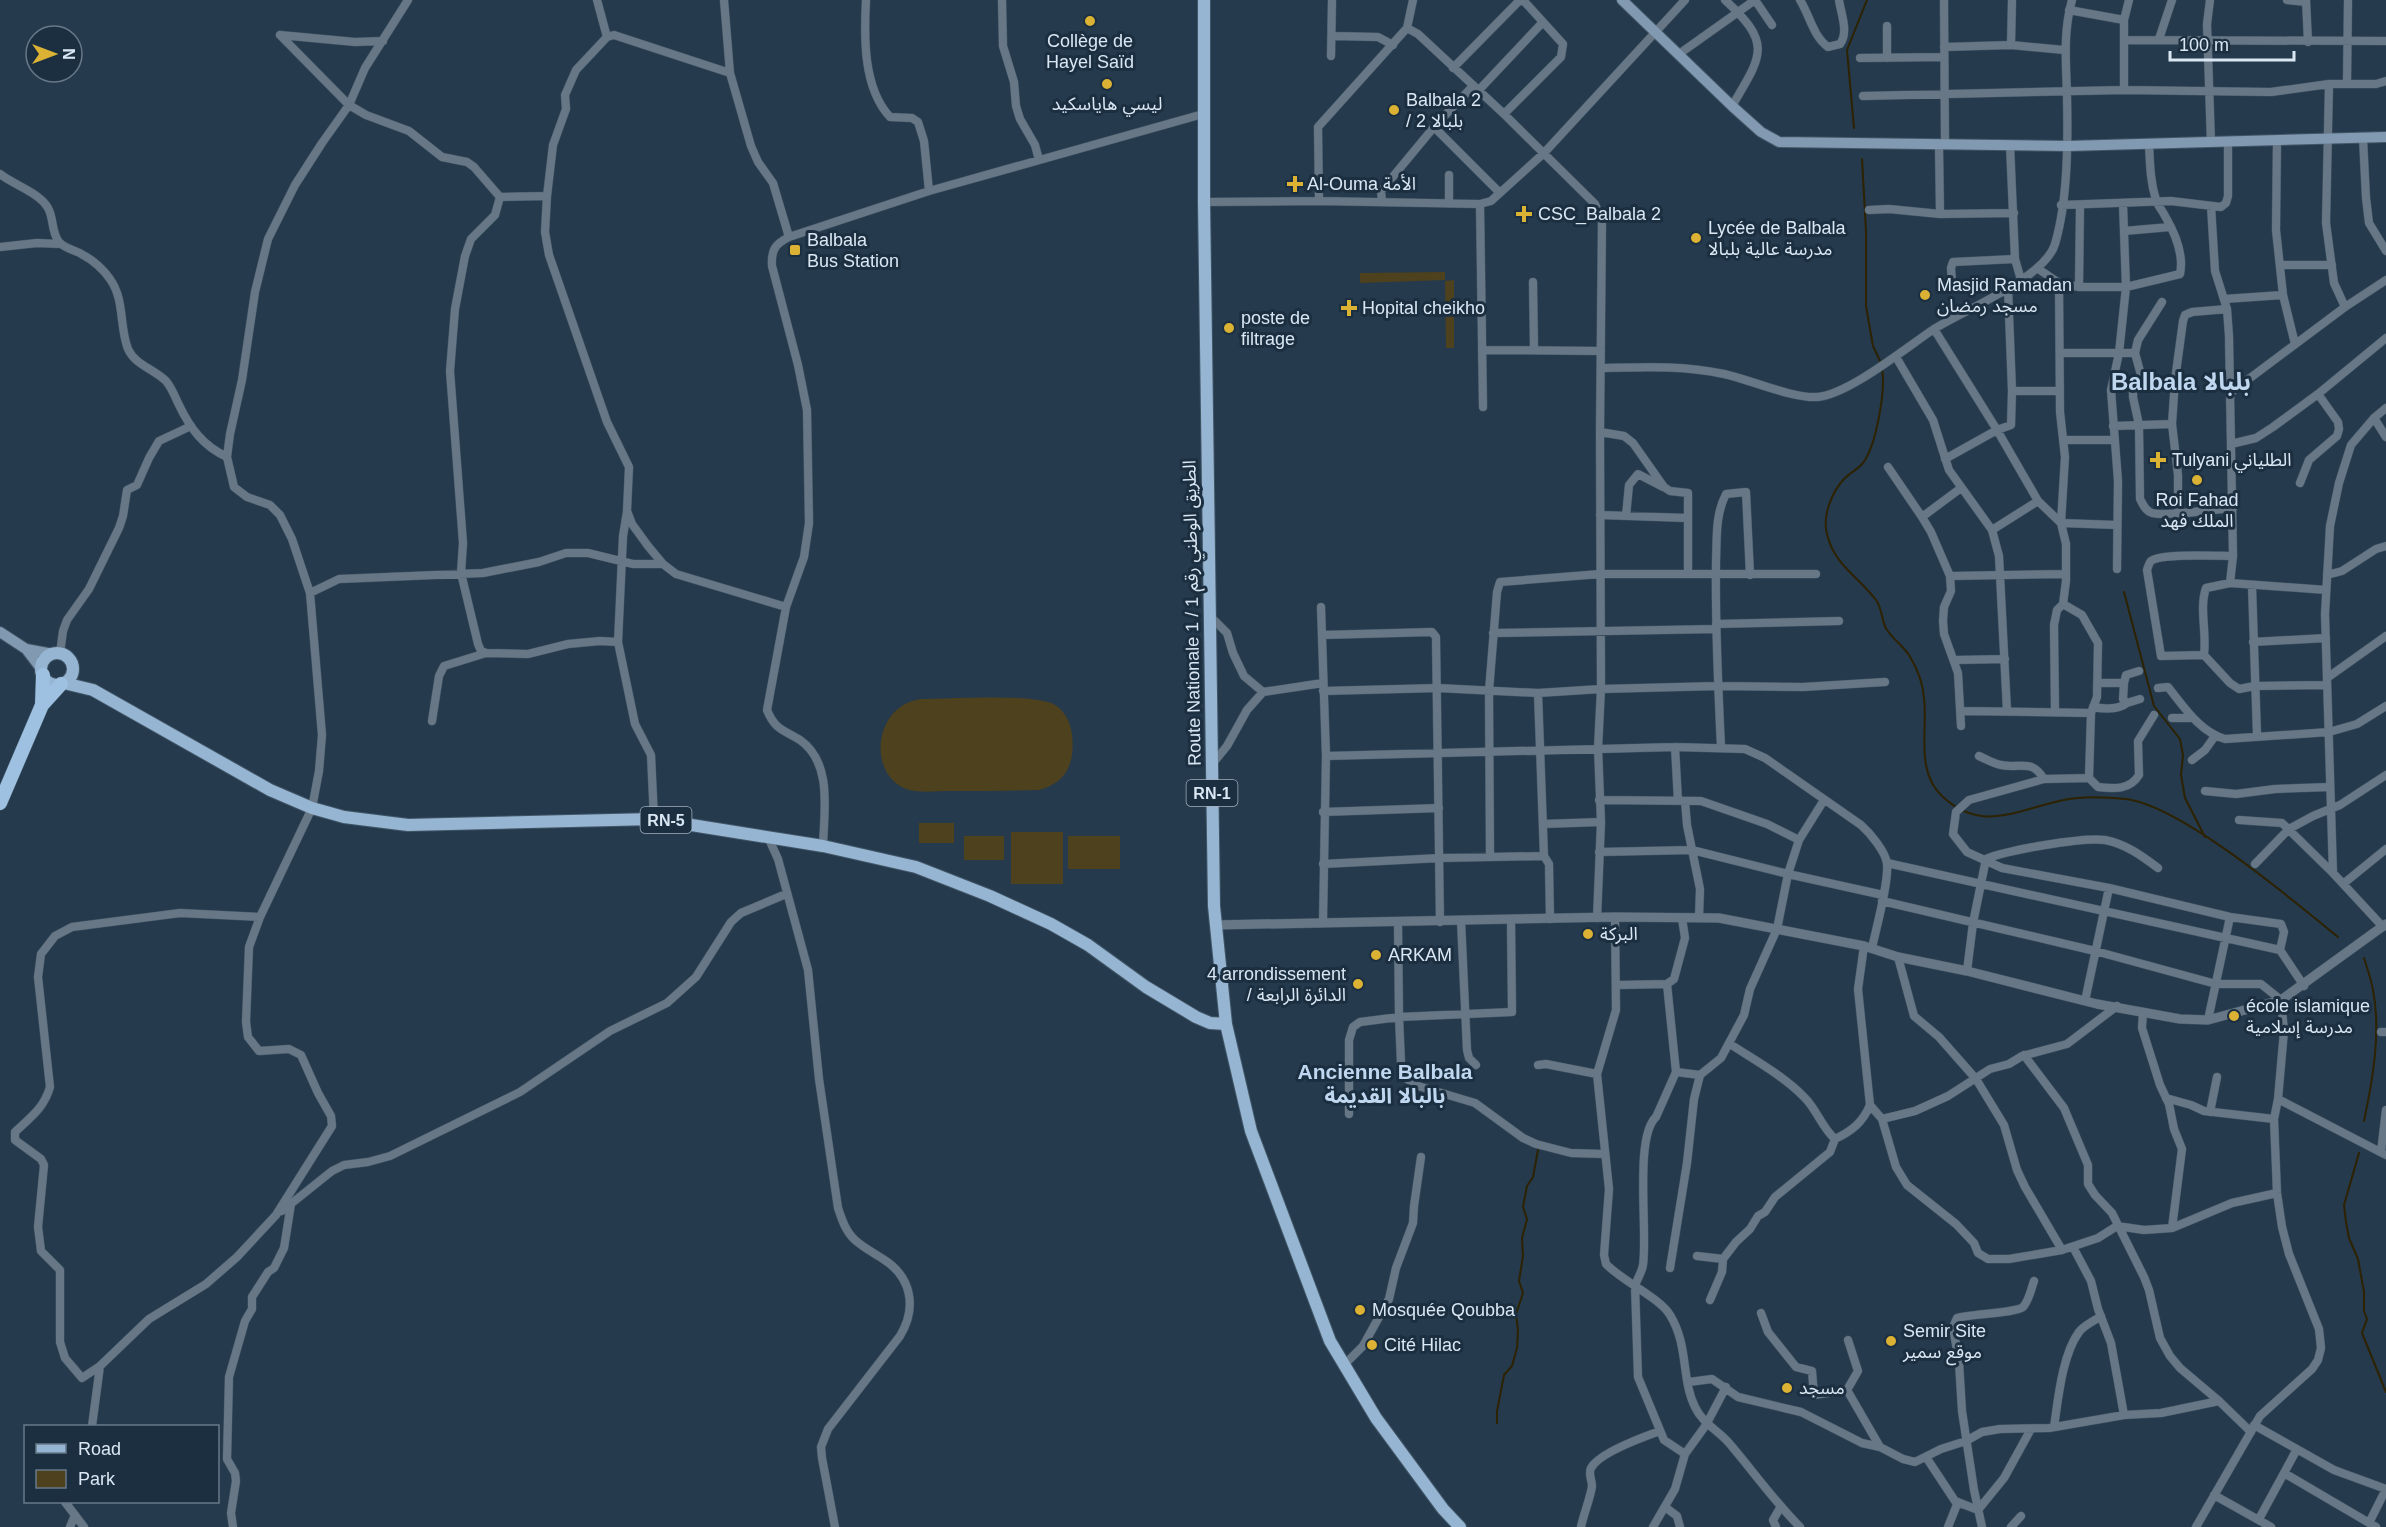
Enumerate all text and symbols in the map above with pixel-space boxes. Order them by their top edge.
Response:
marker: Collège de Hayel Saïd [1083,14,1097,28]
north arrow [24,24,84,84]
scale bar [2170,24,2294,62]
place label: Collège de Hayel Saïd [1046,31,1134,72]
text: 100 m [2179,35,2229,55]
text: N [60,48,77,60]
marker: ليسي هاياسكيد [1100,77,1114,91]
place label: Balbala 2 / بلبالا 2 [1406,90,1481,131]
place label: ليسي هاياسكيد [1052,94,1162,117]
marker: Balbala 2 / بلبالا 2 [1387,103,1401,117]
place label: Al-Ouma الأمة [1307,174,1416,194]
marker: Al-Ouma الأمة [1288,177,1302,191]
place label: CSC_Balbala 2 [1538,204,1661,225]
marker: CSC_Balbala 2 [1515,205,1533,223]
place label: Lycée de Balbala مدرسة عالية بلبالا [1708,218,1846,260]
place label: Balbala Bus Station [807,230,899,271]
marker: Lycée de Balbala مدرسة عالية بلبالا [1689,231,1703,245]
marker: Balbala Bus Station [788,243,802,257]
place label: Masjid Ramadan مسجد رمضان [1937,275,2072,317]
marker: Masjid Ramadan مسجد رمضان [1918,288,1932,302]
place label: Hopital cheikho [1362,298,1485,318]
marker: Hopital cheikho [1340,299,1358,317]
place label: poste de filtrage [1241,308,1310,349]
marker: poste de filtrage [1222,321,1236,335]
district label: Balbala بلبالا [2111,368,2251,396]
place label: Tulyani الطلياني [2172,450,2292,473]
marker: Tulyani الطلياني [2149,451,2167,469]
street label: Route Nationale 1 / الطريق الوطني رقم 1 [1179,460,1208,766]
marker: Roi Fahad الملك فهد [2190,473,2204,487]
place label: Roi Fahad الملك فهد [2155,490,2239,531]
road number: RN-1 [1186,780,1238,806]
road number: RN-5 [640,807,692,833]
place label: البركة [1600,924,1638,945]
marker: البركة [1581,927,1595,941]
place label: ARKAM [1388,945,1452,965]
marker: ARKAM [1369,948,1383,962]
place label: 4 arrondissement / الدائرة الرابعة [1207,964,1346,1006]
marker: 4 arrondissement / الدائرة الرابعة [1351,977,1365,991]
place label: école islamique مدرسة إسلامية [2246,996,2370,1039]
marker: école islamique مدرسة إسلامية [2227,1009,2241,1023]
district label: Ancienne Balbala بالبالا القديمة [1297,1060,1473,1108]
place label: Mosquée Qoubba [1372,1300,1516,1320]
marker: Mosquée Qoubba [1353,1303,1367,1317]
place label: Semir Site موقع سمير [1902,1321,1986,1366]
marker: Semir Site موقع سمير [1884,1334,1898,1348]
place label: Cité Hilac [1384,1335,1461,1355]
marker: Cité Hilac [1365,1338,1379,1352]
place label: مسجد [1799,1378,1845,1398]
marker: مسجد [1780,1381,1794,1395]
legend [24,1425,219,1503]
text: Road [78,1439,121,1459]
text: Park [78,1469,116,1489]

